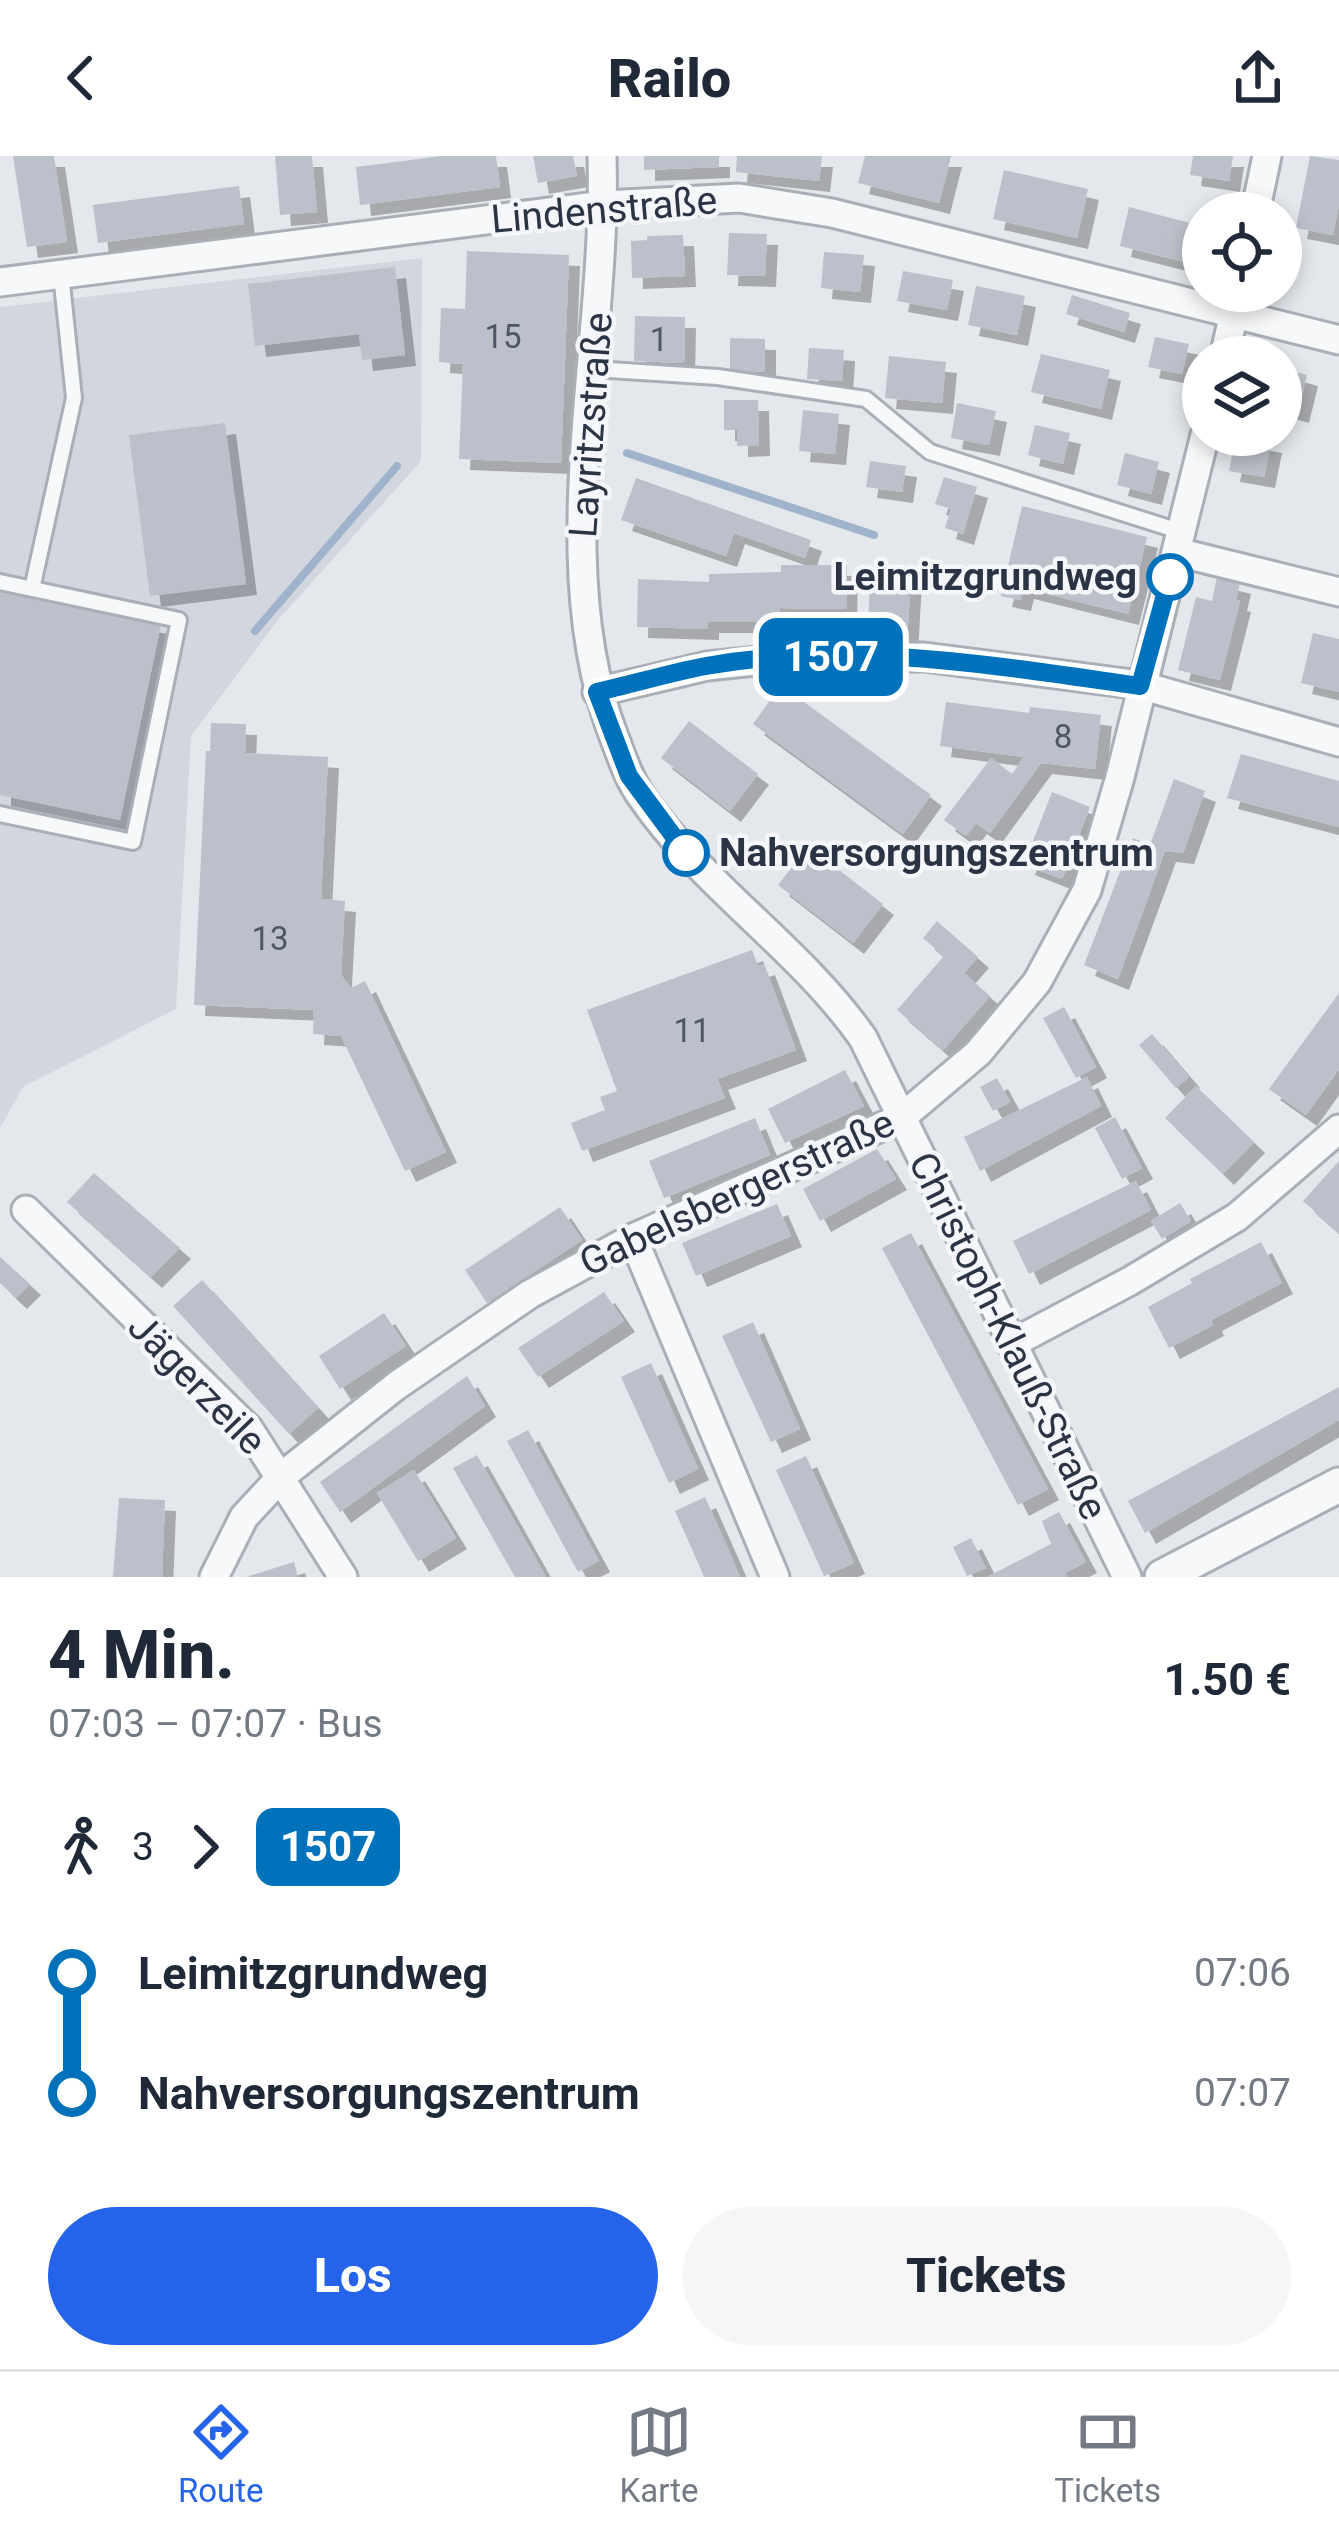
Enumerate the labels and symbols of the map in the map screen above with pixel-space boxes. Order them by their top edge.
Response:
street label: Lindenstraße [489,177,719,243]
street label: Layritzstraße [560,311,622,539]
house number: 15 [484,317,522,356]
house number: 1 [650,320,668,359]
place label: Leimitzgrundweg [833,554,1137,600]
marker: Leimitzgrundweg [1148,555,1192,599]
line badge: 1507 [747,618,915,696]
house number: 8 [1054,717,1072,756]
place label: Nahversorgungszentrum [719,830,1154,876]
marker: Nahversorgungszentrum [664,831,708,875]
house number: 13 [251,919,289,958]
house number: 11 [673,1011,711,1050]
street label: Gabelsbergerstraße [572,1100,902,1286]
street label: Christoph-Klauß-Straße [899,1145,1117,1527]
street label: Jägerzeile [119,1304,275,1464]

